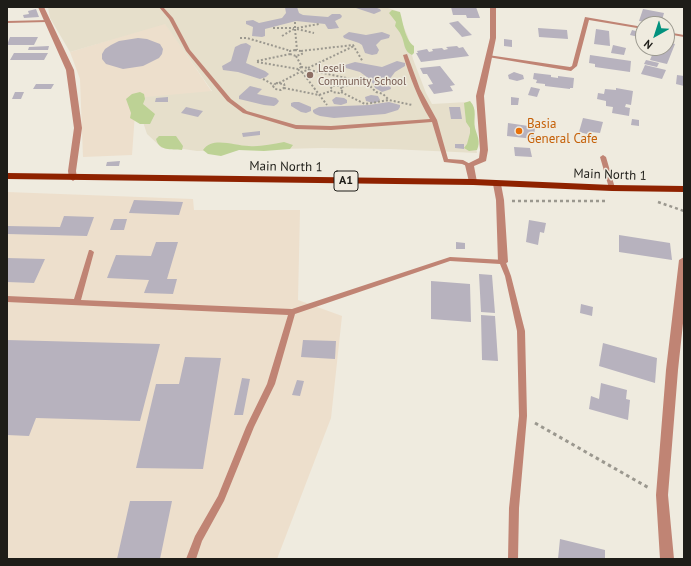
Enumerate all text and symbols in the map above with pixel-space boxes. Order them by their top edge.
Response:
north arrow [635,16,675,56]
text: N [641,37,655,52]
place label: Leseli Community School [318,62,406,88]
marker: Leseli Community School [305,70,315,80]
place label: Basia General Cafe [527,116,598,147]
marker: Basia General Cafe [514,126,524,136]
street label: Main North 1 [249,159,323,175]
street label: Main North 1 [573,166,647,184]
road number: A1 [334,171,358,191]

